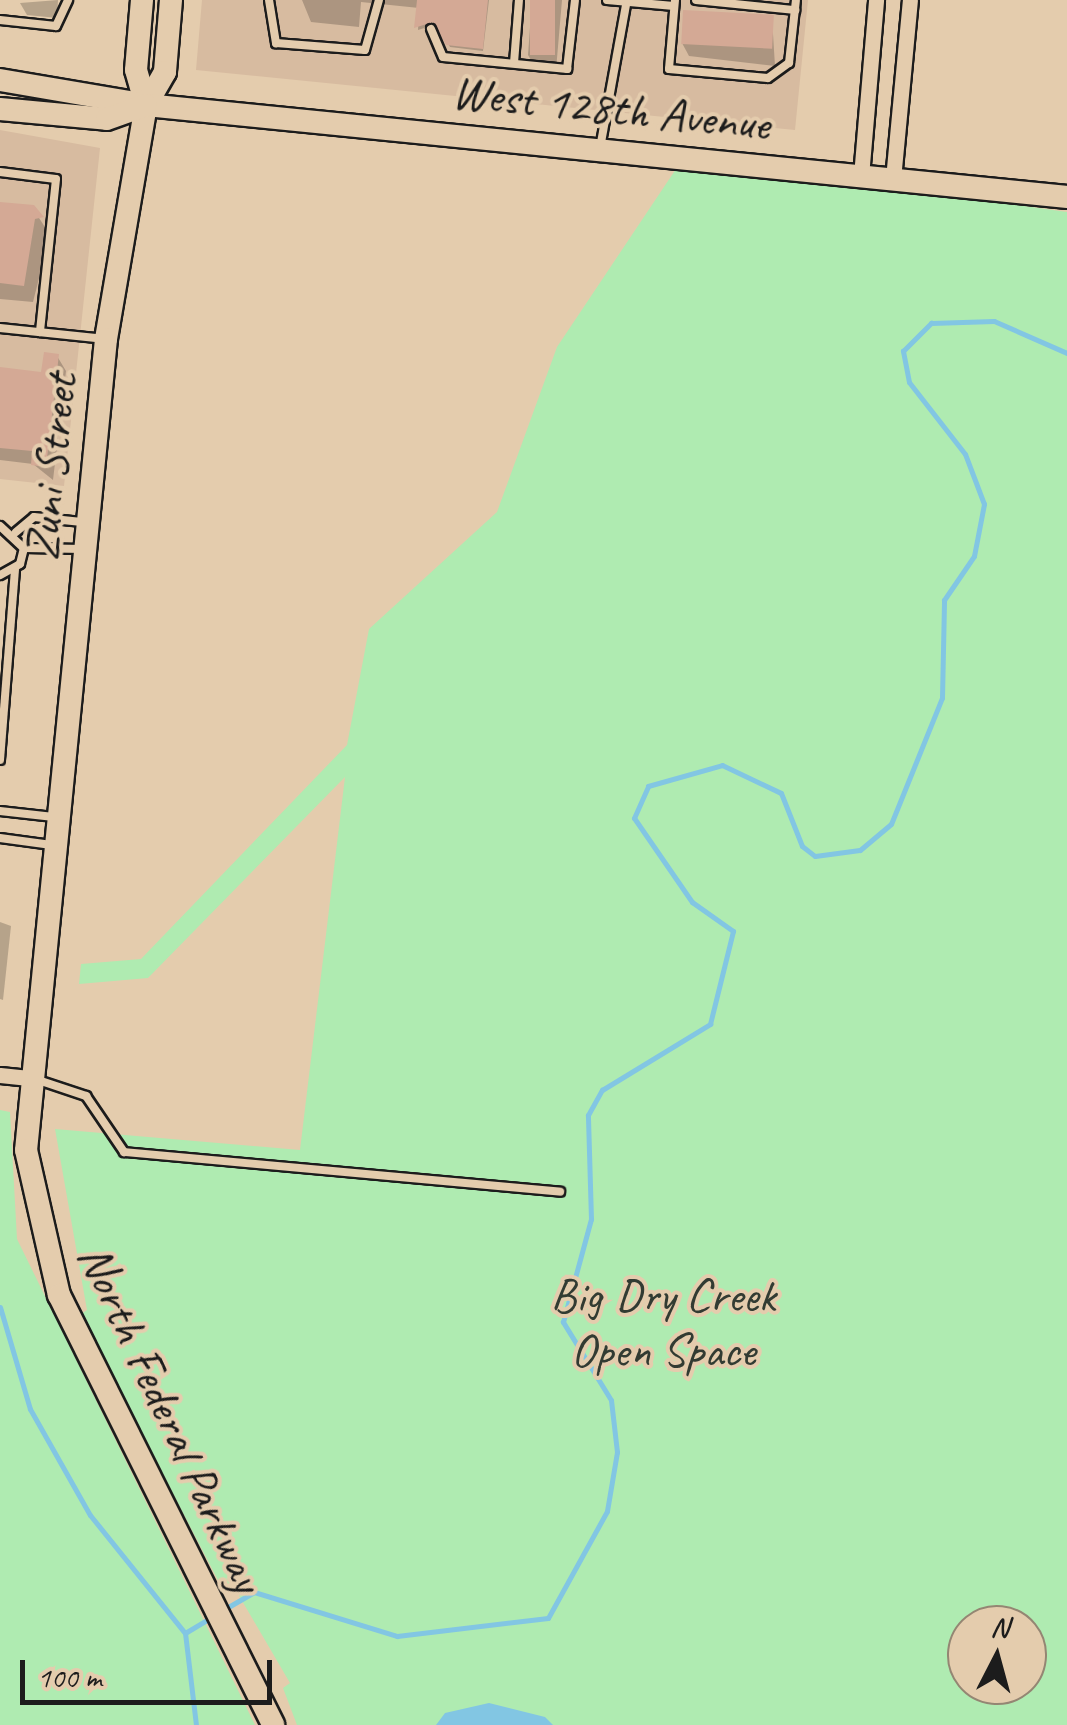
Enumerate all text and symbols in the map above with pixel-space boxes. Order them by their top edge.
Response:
street label: West 128th Avenue [449,63,773,153]
street label: Zuni Street [13,370,89,564]
street label: North Federal Parkway [65,1235,277,1601]
park label: Big Dry Creek Open Space [550,1266,776,1379]
north arrow [947,1605,1047,1705]
text: N [990,1608,1010,1645]
scale bar [25,1640,278,1702]
text: 100 m [37,1658,102,1696]

